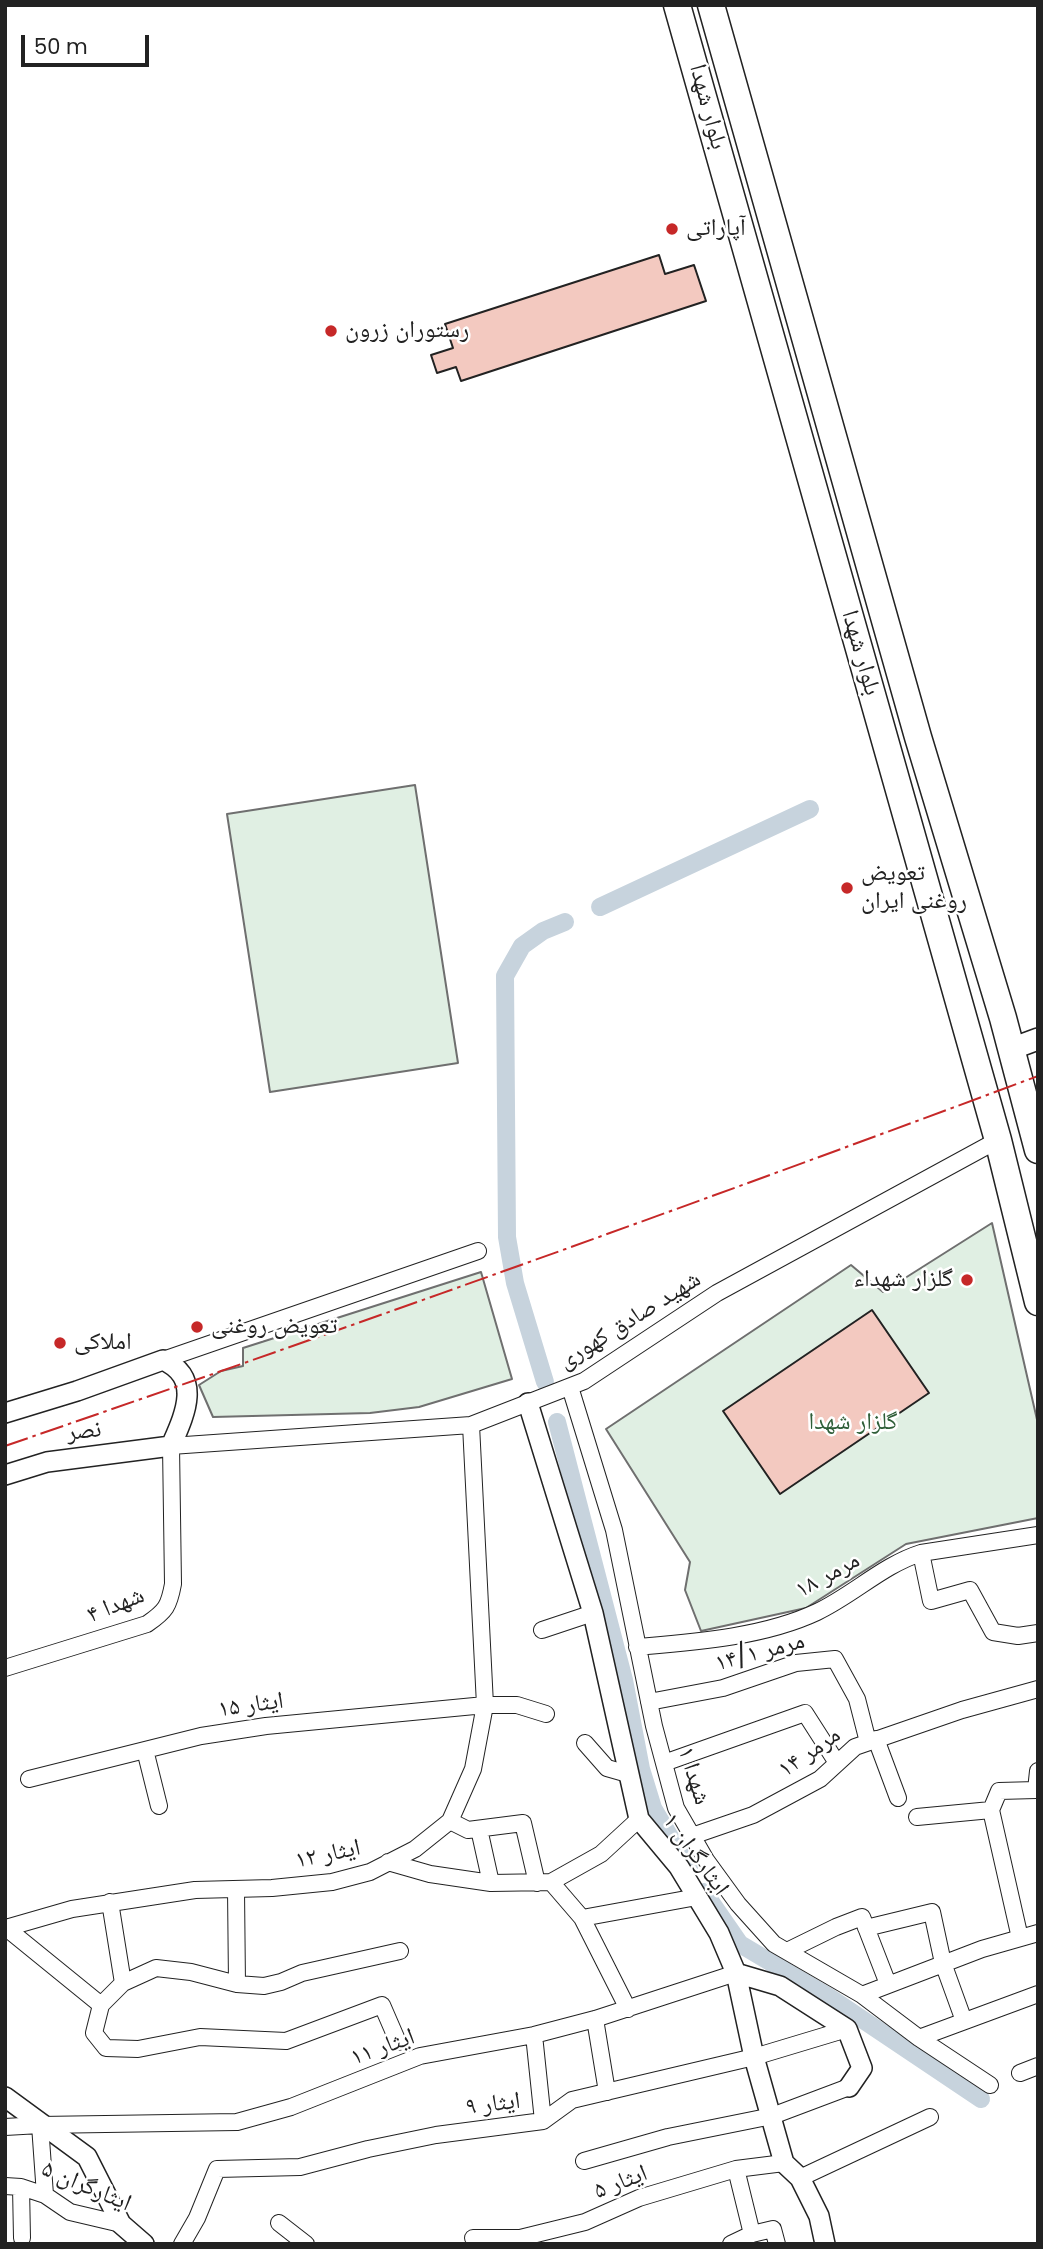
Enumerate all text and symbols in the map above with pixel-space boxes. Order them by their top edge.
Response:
scale bar [24,21,152,65]
text: 50 m [34,32,88,61]
street label: بلوار شهدا [682,61,732,153]
place label: آپاراتی [686,215,746,243]
marker: آپاراتی [664,221,680,237]
place label: رستوران زرون [345,317,469,345]
marker: رستوران زرون [323,323,339,339]
street label: بلوار شهدا [834,607,886,699]
place label: تعویض روغنی ایران [861,860,967,916]
marker: تعویض روغنی ایران [839,880,855,896]
street label: شهید صادق کهوری [553,1266,707,1376]
place label: گلزار شهداء [854,1266,953,1294]
marker: گلزار شهداء [959,1272,975,1288]
place label: تعویض روغنی [211,1313,338,1341]
marker: تعویض روغنی [189,1319,205,1335]
place label: املاکی [74,1329,132,1357]
marker: املاکی [52,1335,68,1351]
park label: گلزار شهدا [809,1409,897,1437]
street label: نصر [65,1416,103,1448]
street label: مرمر ۱۸ [791,1547,865,1605]
street label: شهدا ۴ [83,1582,149,1630]
street label: مرمر ۱۴/۱ [712,1627,808,1679]
street label: ایثار ۱۵ [216,1687,286,1725]
street label: مرمر ۱۴ [773,1721,847,1785]
street label: شهدا ۱ [670,1743,716,1809]
street label: ایثارگران ۱ [656,1808,734,1902]
street label: ایثار ۱۲ [293,1834,363,1876]
street label: ایثار ۱۱ [347,2023,419,2073]
street label: ایثار ۹ [464,2087,522,2123]
street label: ایثارگران ۵ [37,2155,135,2219]
street label: ایثار ۵ [590,2160,652,2206]

